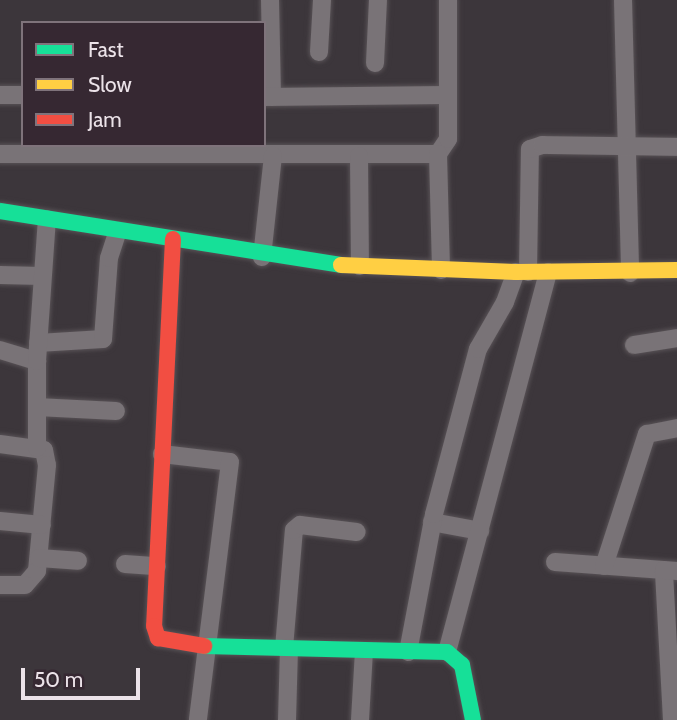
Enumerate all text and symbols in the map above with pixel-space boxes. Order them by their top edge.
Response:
legend [21,21,266,147]
text: Fast [88,37,124,62]
text: Slow [88,72,132,97]
text: Jam [88,107,122,132]
scale bar [24,654,144,698]
text: 50 m [34,667,83,692]

